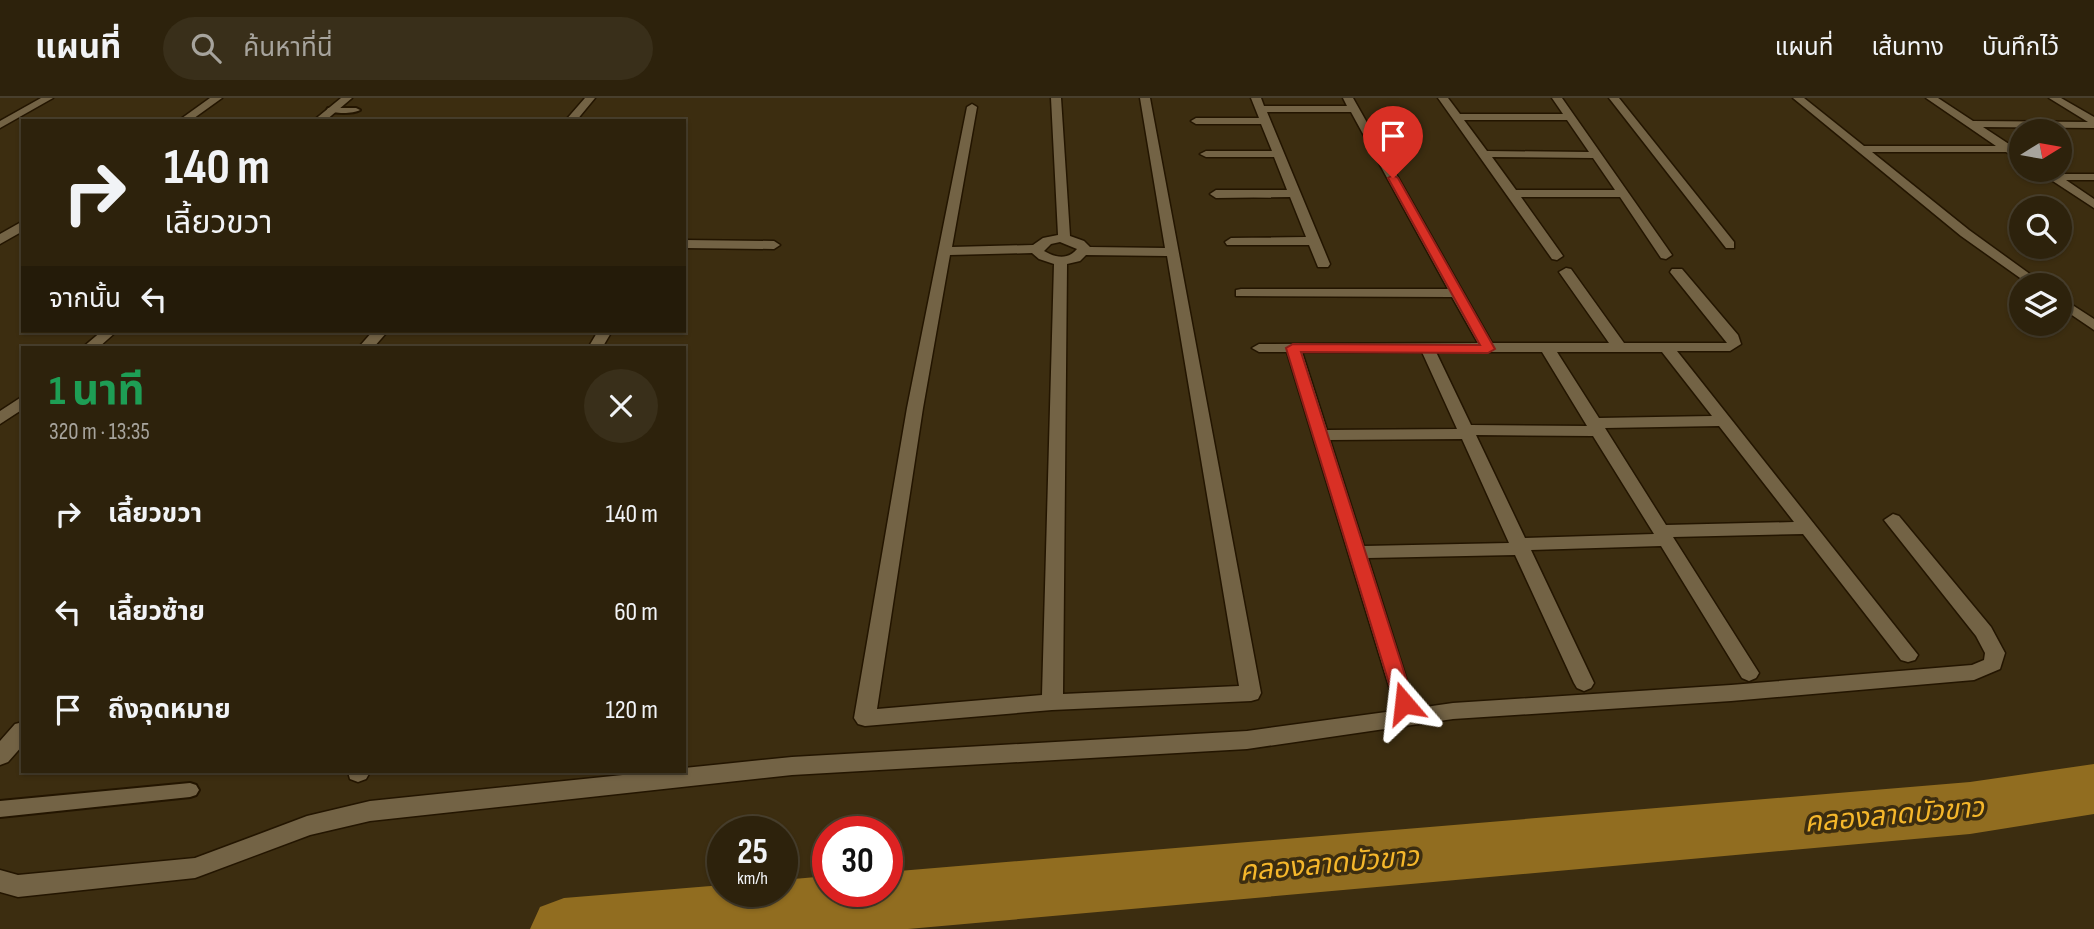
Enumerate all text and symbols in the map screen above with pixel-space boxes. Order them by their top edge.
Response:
search box [163,17,653,80]
text: แผนที่ [35,28,121,68]
icon: search [187,29,225,67]
text: ค้นหาที่นี่ [243,33,333,64]
text: แผนที่ [1775,33,1833,62]
text: เส้นทาง [1871,33,1944,62]
text: บันทึกไว้ [1982,33,2059,62]
pin [1363,106,1423,178]
icon: arrive [1374,117,1412,155]
north arrow [2009,119,2072,182]
map controls [2009,119,2072,336]
text: 140 m [164,139,270,198]
icon: right [49,147,140,238]
button: search [2009,196,2072,259]
text: เลี้ยวขวา [164,204,272,243]
button: layers [2009,273,2072,336]
icon: left [135,280,173,318]
text: จากนั้น [49,284,121,315]
text: 1 นาที [49,366,144,417]
button: close [584,369,658,443]
text: 320 m · 13:35 [49,418,150,446]
icon: right [49,495,87,533]
text: เลี้ยวขวา [108,499,202,530]
text: 140 m [606,499,658,530]
icon: left [49,593,87,631]
text: เลี้ยวซ้าย [108,597,205,628]
text: 60 m [614,597,658,628]
position arrow [1367,666,1441,740]
icon: arrive [49,691,87,729]
text: ถึงจุดหมาย [108,695,231,726]
text: 120 m [605,695,658,726]
water label: คลองลาดบัวขาว [1803,791,1986,840]
speed limit sign: 30 [812,816,903,907]
text: 25 [737,831,768,874]
water label: คลองลาดบัวขาว [1238,840,1421,889]
text: km/h [737,868,768,889]

